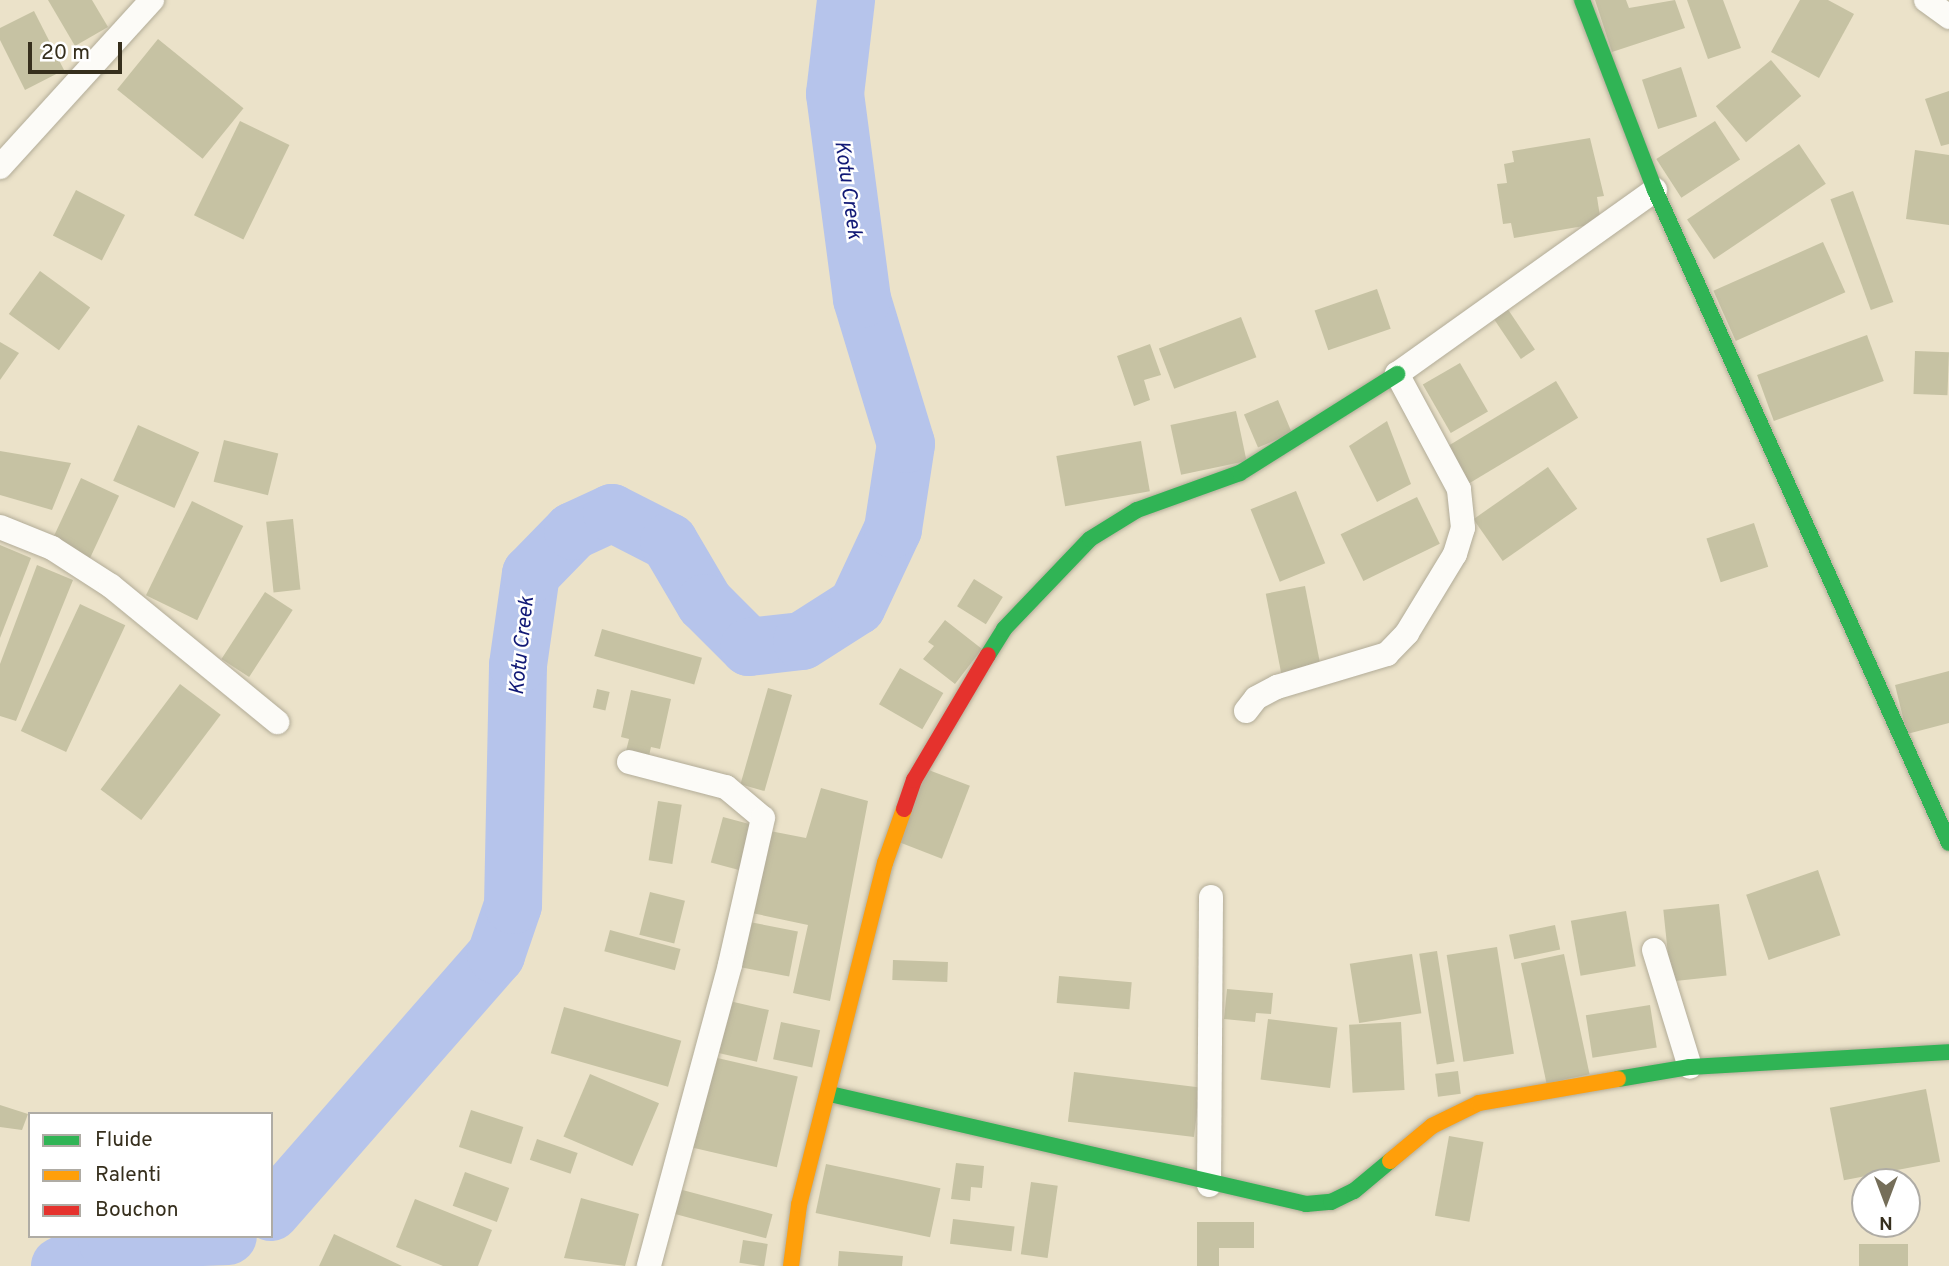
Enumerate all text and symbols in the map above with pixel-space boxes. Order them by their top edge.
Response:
scale bar [32,28,126,72]
text: 20 m [41,40,90,67]
water label: Kotu Creek [828,139,866,241]
water label: Kotu Creek [505,595,541,697]
legend [28,1112,273,1238]
text: Fluide [95,1127,153,1154]
text: Ralenti [95,1162,161,1189]
north arrow [1851,1168,1921,1238]
text: Bouchon [95,1197,178,1224]
text: N [1879,1210,1893,1234]

